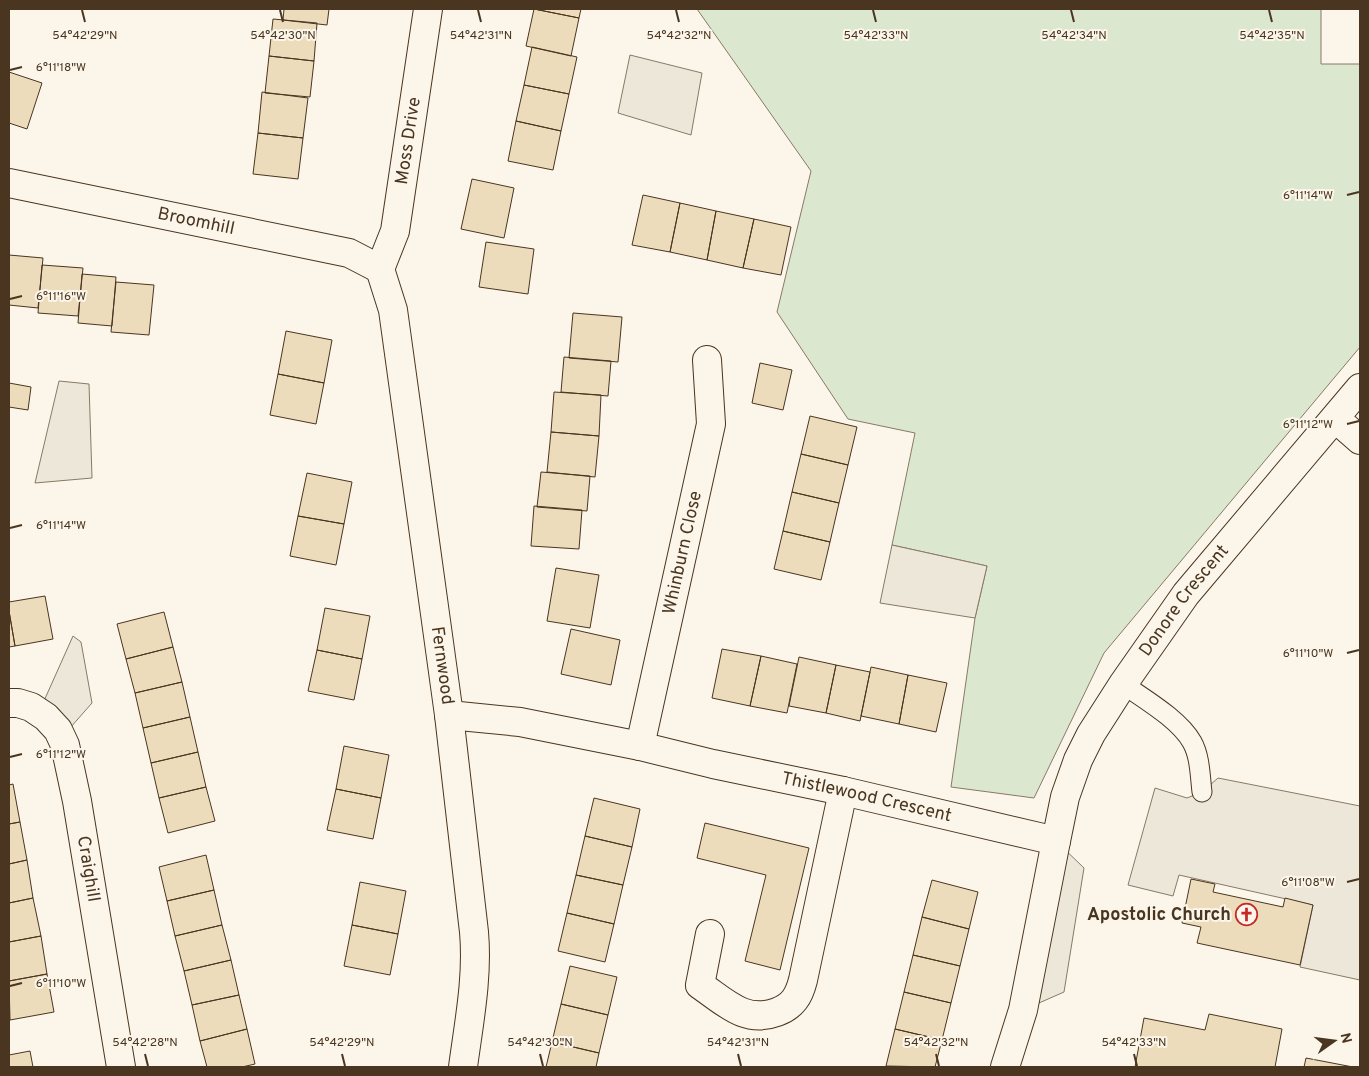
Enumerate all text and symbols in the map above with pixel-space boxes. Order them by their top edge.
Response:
text: 54°42'29"N [52,28,118,44]
text: 54°42'30"N [250,28,316,44]
text: 54°42'31"N [450,28,512,44]
text: 54°42'32"N [646,28,712,44]
text: 54°42'33"N [843,28,909,44]
text: 54°42'34"N [1041,28,1107,44]
text: 54°42'35"N [1239,28,1305,44]
text: 6°11'18"W [36,60,86,76]
street label: Moss Drive [391,96,426,186]
text: 6°11'14"W [1283,188,1333,204]
street label: Broomhill [156,202,237,241]
text: 6°11'16"W [36,289,86,305]
text: 6°11'12"W [1283,417,1333,433]
street label: Whinburn Close [658,489,707,617]
text: 6°11'14"W [36,518,86,534]
street label: Donore Crescent [1134,540,1234,661]
street label: Fernwood [425,625,459,706]
text: 6°11'10"W [1283,646,1333,662]
text: 6°11'12"W [36,747,86,763]
street label: Thistlewood Crescent [779,767,954,828]
street label: Craighill [71,834,105,904]
text: 6°11'08"W [1281,875,1335,891]
church icon: Apostolic Church [1235,903,1259,927]
place label: Apostolic Church [1087,904,1231,927]
text: 6°11'10"W [36,976,86,992]
north arrow [1309,1016,1359,1066]
text: N [1336,1031,1355,1045]
text: 54°42'28"N [112,1035,178,1051]
text: 54°42'29"N [309,1035,375,1051]
text: 54°42'30"N [507,1035,573,1051]
text: 54°42'31"N [707,1035,769,1051]
text: 54°42'32"N [903,1035,969,1051]
text: 54°42'33"N [1101,1035,1167,1051]

